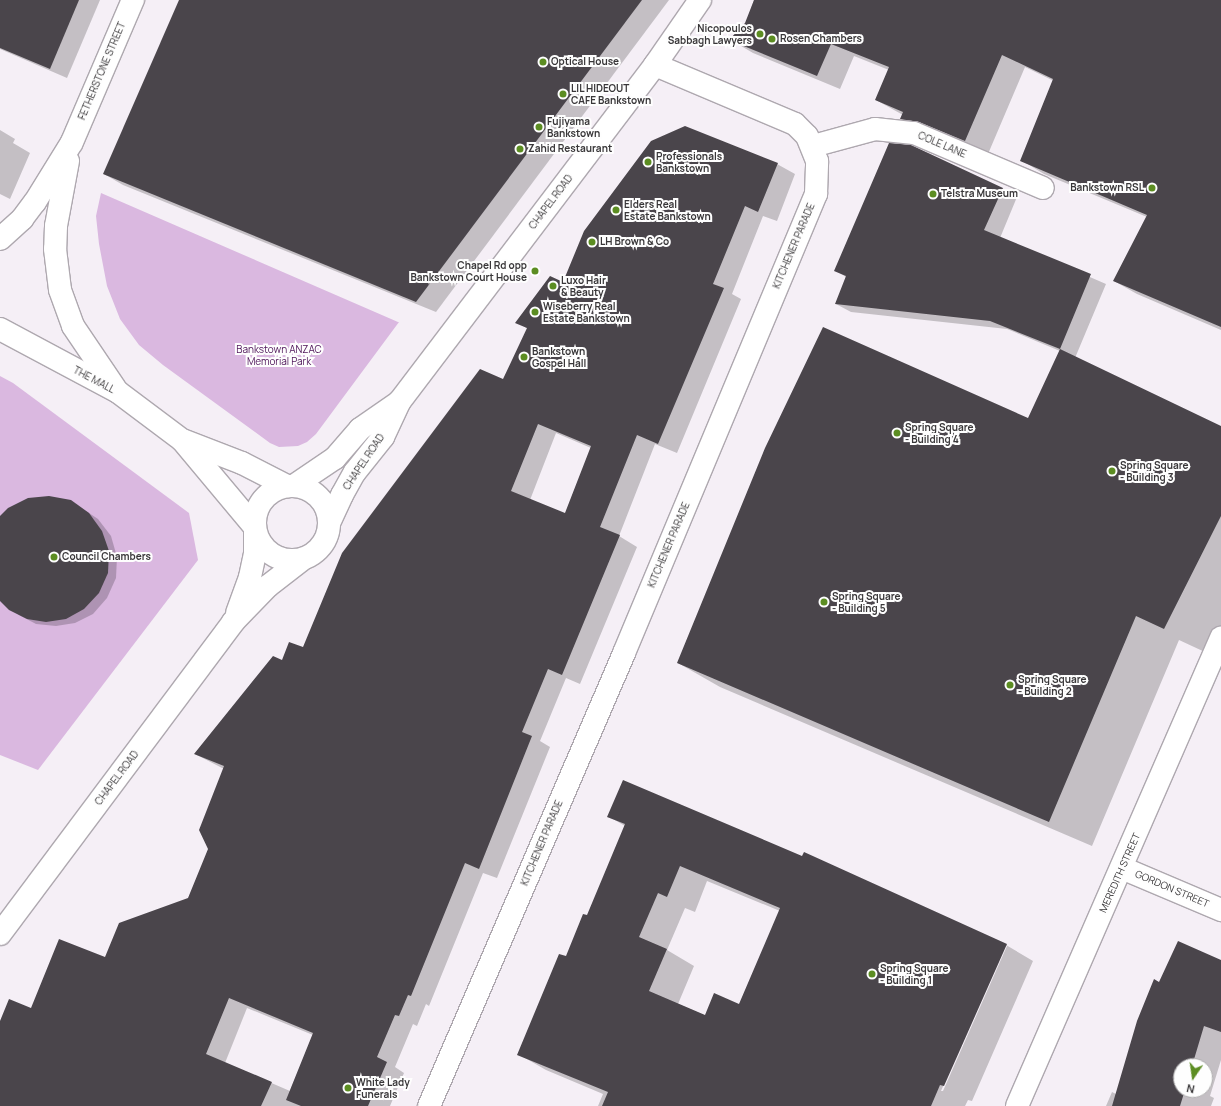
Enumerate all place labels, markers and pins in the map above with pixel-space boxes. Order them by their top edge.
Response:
place label: Nicopoulos Sabbagh Lawyers [668,22,752,46]
marker: Nicopoulos Sabbagh Lawyers [755,29,765,39]
place label: Rosen Chambers [780,33,862,45]
marker: Rosen Chambers [767,34,777,44]
place label: Optical House [551,56,619,68]
marker: Optical House [538,57,548,67]
place label: LIL HIDEOUT CAFE Bankstown [571,82,651,106]
marker: LIL HIDEOUT CAFE Bankstown [558,89,568,99]
place label: Fujiyama Bankstown [547,115,600,138]
marker: Fujiyama Bankstown [534,122,544,132]
place label: Zahid Restaurant [528,143,612,155]
marker: Zahid Restaurant [515,144,525,154]
place label: Professionals Bankstown [656,150,722,174]
marker: Professionals Bankstown [643,157,653,167]
place label: Bankstown RSL [1070,182,1144,194]
marker: Bankstown RSL [1147,183,1157,193]
place label: Telstra Museum [941,188,1018,200]
marker: Telstra Museum [928,189,938,199]
place label: Elders Real Estate Bankstown [624,198,711,222]
marker: Elders Real Estate Bankstown [611,205,621,215]
place label: LH Brown & Co [600,236,669,248]
marker: LH Brown & Co [587,237,597,247]
place label: Chapel Rd opp Bankstown Court House [410,259,527,282]
marker: Chapel Rd opp Bankstown Court House [530,266,540,276]
place label: Luxo Hair & Beauty [561,274,606,298]
marker: Luxo Hair & Beauty [548,281,558,291]
place label: Wiseberry Real Estate Bankstown [543,300,630,324]
marker: Wiseberry Real Estate Bankstown [530,307,540,317]
place label: Bankstown Gospel Hall [532,345,586,368]
marker: Bankstown Gospel Hall [519,352,529,362]
place label: Spring Square - Building 4 [905,421,974,444]
marker: Spring Square - Building 4 [892,428,902,438]
place label: Spring Square - Building 3 [1120,459,1189,482]
marker: Spring Square - Building 3 [1107,466,1117,476]
place label: Council Chambers [62,551,151,563]
marker: Council Chambers [49,552,59,562]
place label: Spring Square - Building 5 [832,590,901,614]
marker: Spring Square - Building 5 [819,597,829,607]
place label: Spring Square - Building 2 [1018,673,1087,696]
marker: Spring Square - Building 2 [1005,680,1015,690]
place label: Spring Square - Building 1 [880,962,949,986]
marker: Spring Square - Building 1 [867,969,877,979]
place label: White Lady Funerals [356,1076,410,1100]
marker: White Lady Funerals [343,1083,353,1093]

